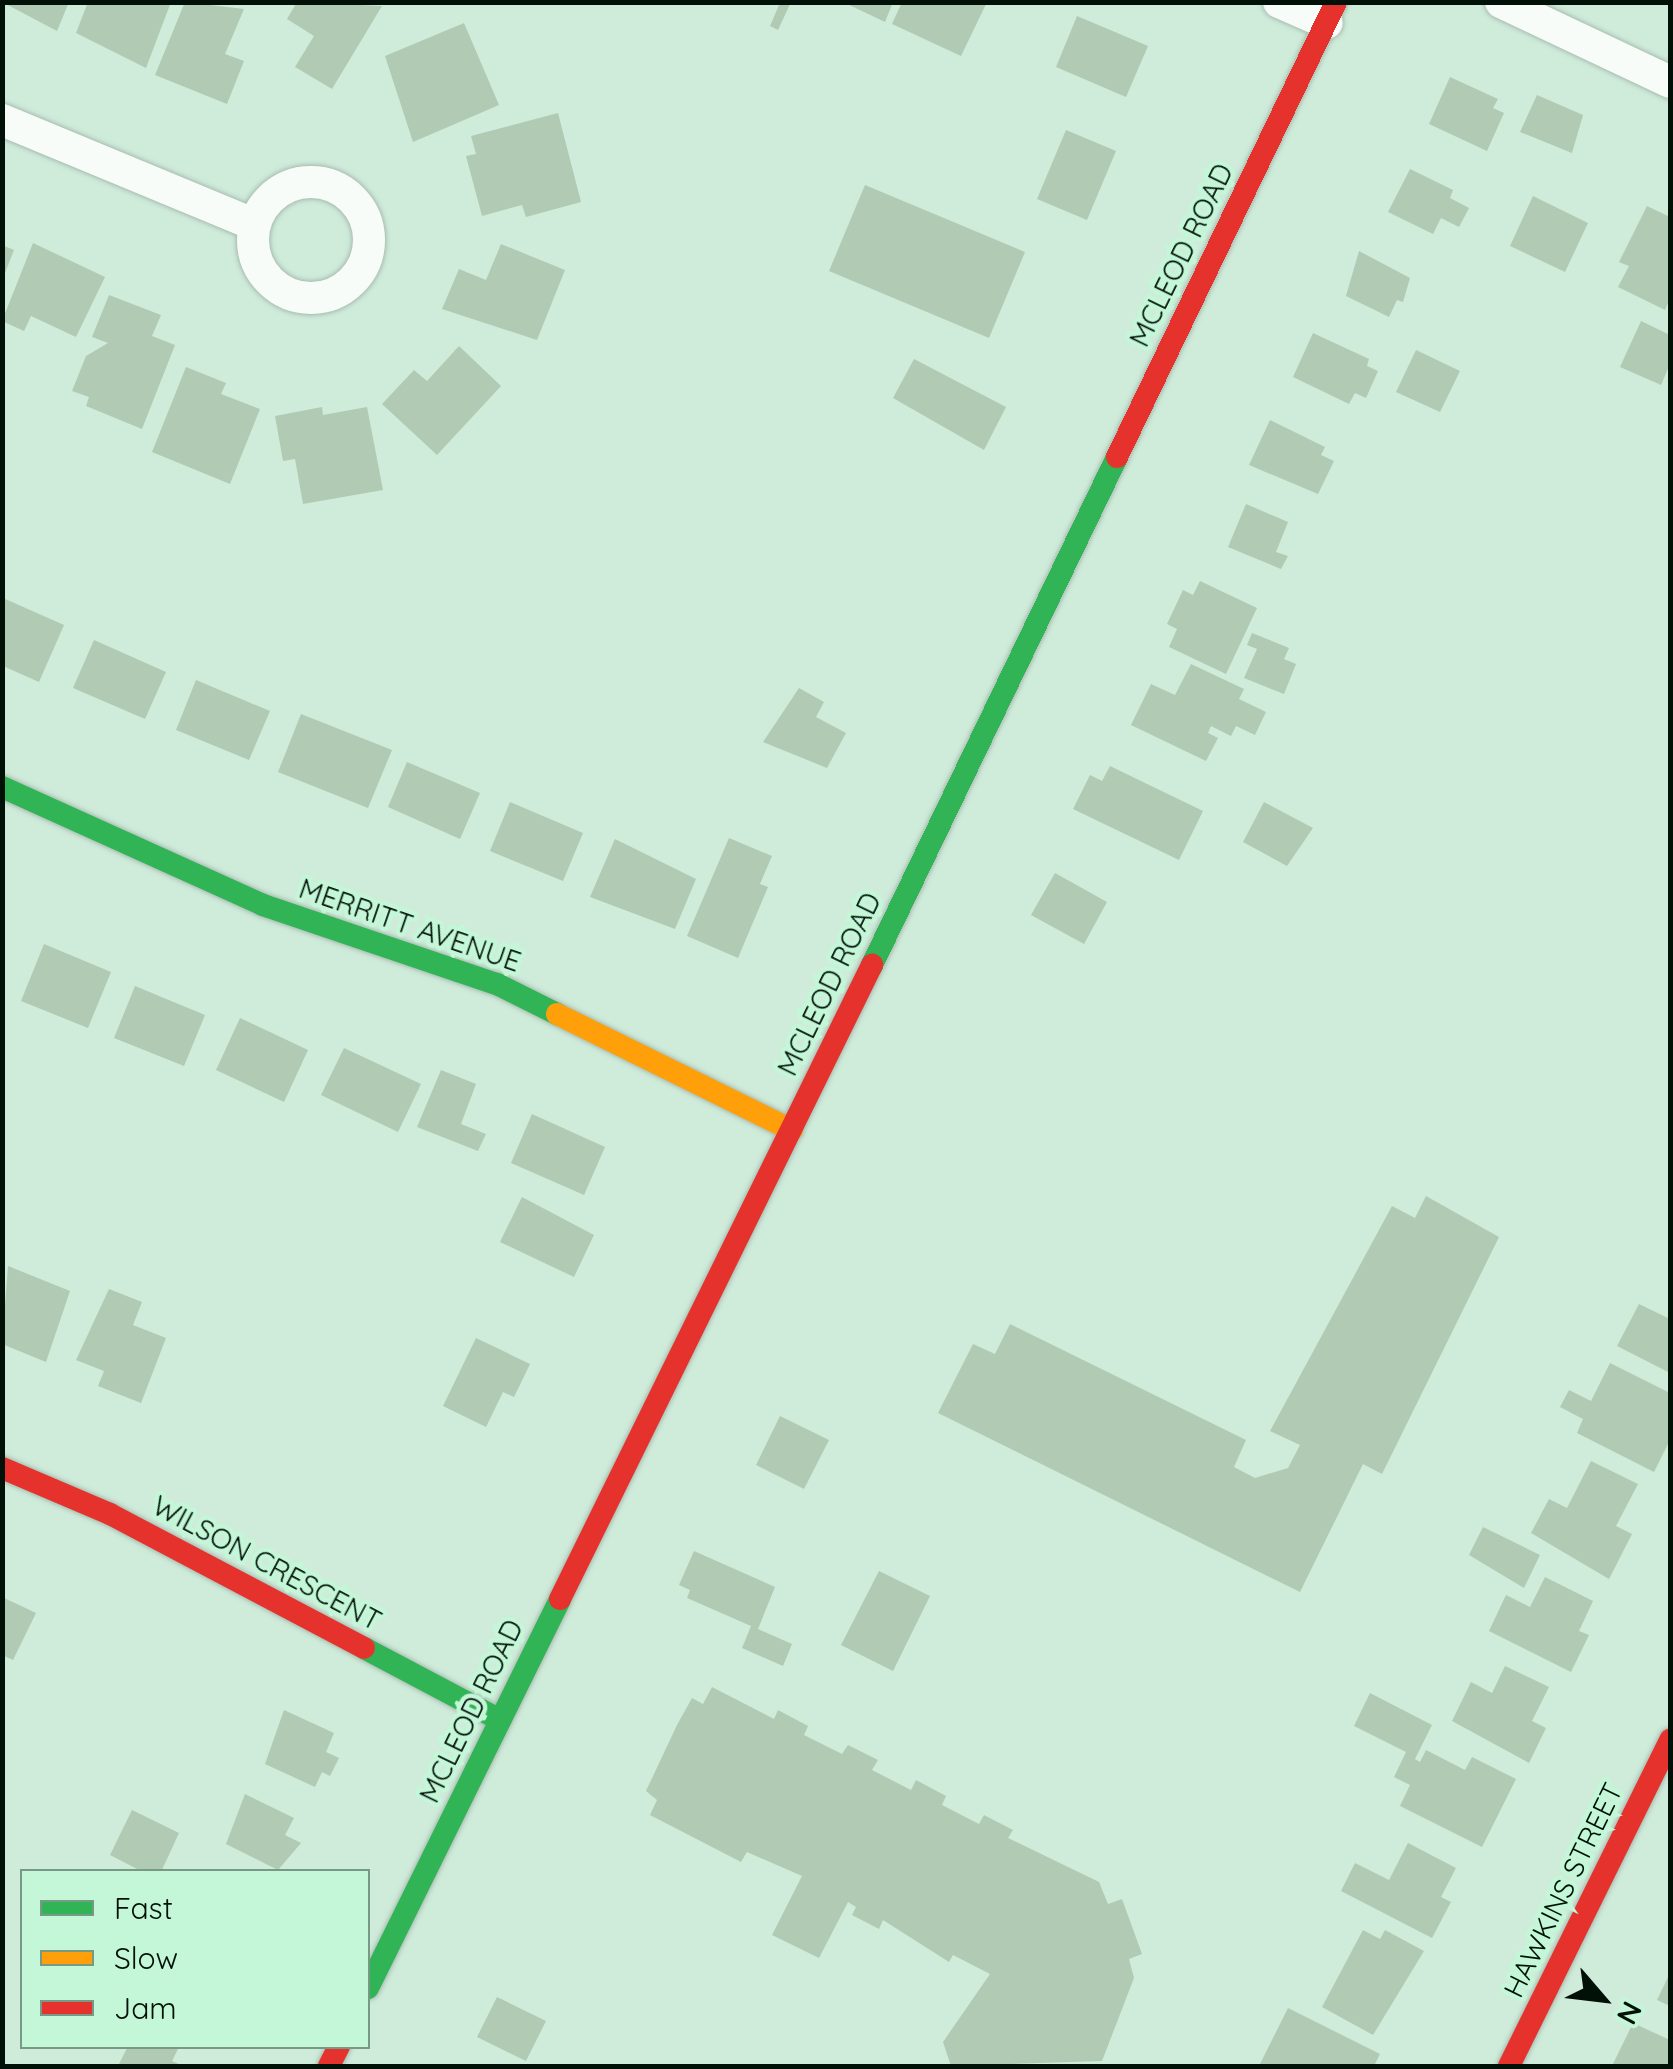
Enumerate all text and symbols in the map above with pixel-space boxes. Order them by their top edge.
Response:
street label: MCLEOD ROAD [1122,158,1240,352]
street label: MERRITT AVENUE [295,871,525,979]
street label: MCLEOD ROAD [770,887,888,1081]
street label: WILSON CRESCENT [147,1488,387,1638]
street label: MCLEOD ROAD [412,1614,530,1808]
street label: HAWKINS STREET [1497,1777,1629,2003]
legend [20,1869,370,2049]
text: Fast [114,1889,173,1927]
text: Slow [114,1939,178,1977]
north arrow [1553,1949,1653,2049]
text: Jam [114,1989,177,2027]
text: N [1610,1996,1650,2031]

